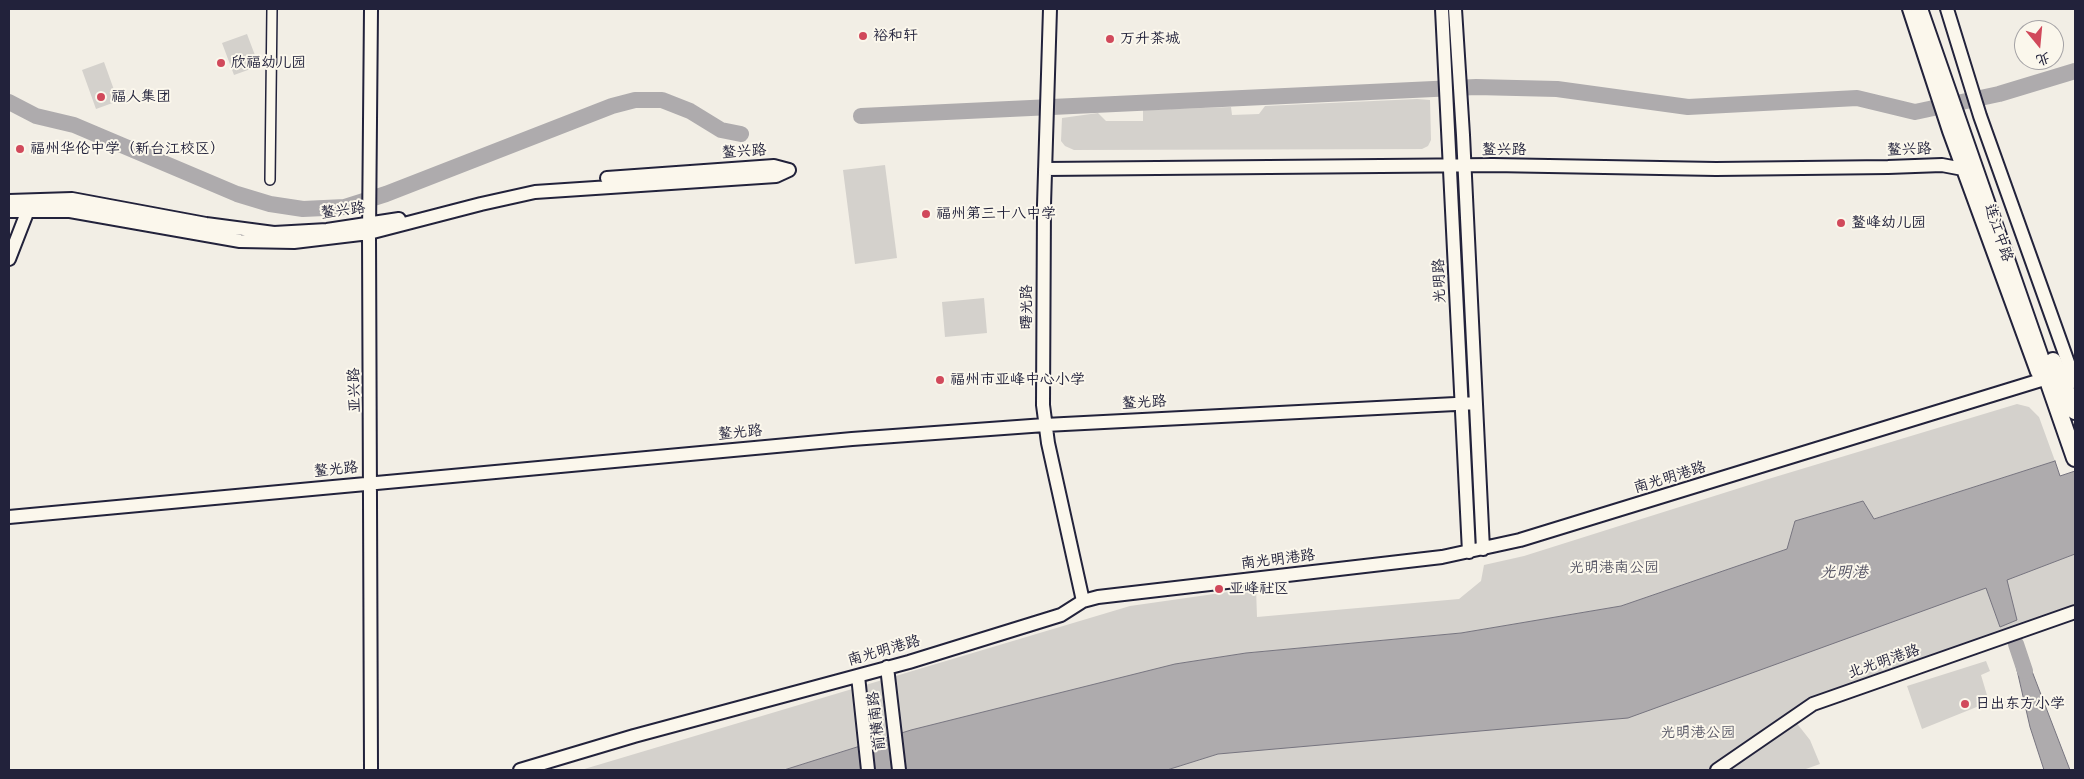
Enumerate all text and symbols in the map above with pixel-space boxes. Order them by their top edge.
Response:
north arrow [2014,20,2064,70]
place label: 裕和轩 [873,27,918,45]
marker: 裕和轩 [857,30,869,42]
place label: 万升茶城 [1120,30,1180,48]
marker: 万升茶城 [1104,33,1116,45]
text: 北 [2034,49,2052,69]
place label: 欣福幼儿园 [231,54,306,72]
marker: 欣福幼儿园 [215,57,227,69]
place label: 福人集团 [111,88,171,106]
marker: 福人集团 [95,91,107,103]
place label: 福州华伦中学（新台江校区） [30,140,225,158]
street label: 鳌兴路 [1886,140,1932,160]
street label: 鳌兴路 [721,141,767,163]
street label: 鳌兴路 [1482,141,1526,159]
marker: 福州华伦中学（新台江校区） [14,143,26,155]
street label: 鳌兴路 [319,199,367,223]
street label: 连江中路 [1980,202,2016,264]
place label: 福州第三十八中学 [936,205,1056,223]
marker: 福州第三十八中学 [920,208,932,220]
place label: 鳌峰幼儿园 [1851,214,1926,232]
marker: 鳌峰幼儿园 [1835,217,1847,229]
street label: 光明路 [1430,258,1450,304]
street label: 曙光路 [1018,285,1036,329]
street label: 亚兴路 [346,367,364,413]
place label: 福州市亚峰中心小学 [950,371,1085,389]
marker: 福州市亚峰中心小学 [934,374,946,386]
street label: 鳌光路 [1121,393,1167,413]
street label: 鳌光路 [717,422,763,444]
street label: 南光明港路 [1632,458,1708,498]
street label: 鳌光路 [313,459,359,481]
street label: 南光明港路 [1240,546,1316,574]
park label: 光明港南公园 [1569,559,1659,577]
water label: 光明港 [1820,563,1868,583]
place label: 亚峰社区 [1229,580,1289,598]
marker: 亚峰社区 [1213,583,1225,595]
street label: 南光明港路 [845,632,923,670]
street label: 北光明港路 [1846,641,1922,683]
street label: 前横南路 [864,690,890,752]
place label: 日出东方小学 [1975,695,2065,713]
marker: 日出东方小学 [1959,698,1971,710]
park label: 光明港公园 [1661,724,1735,742]

